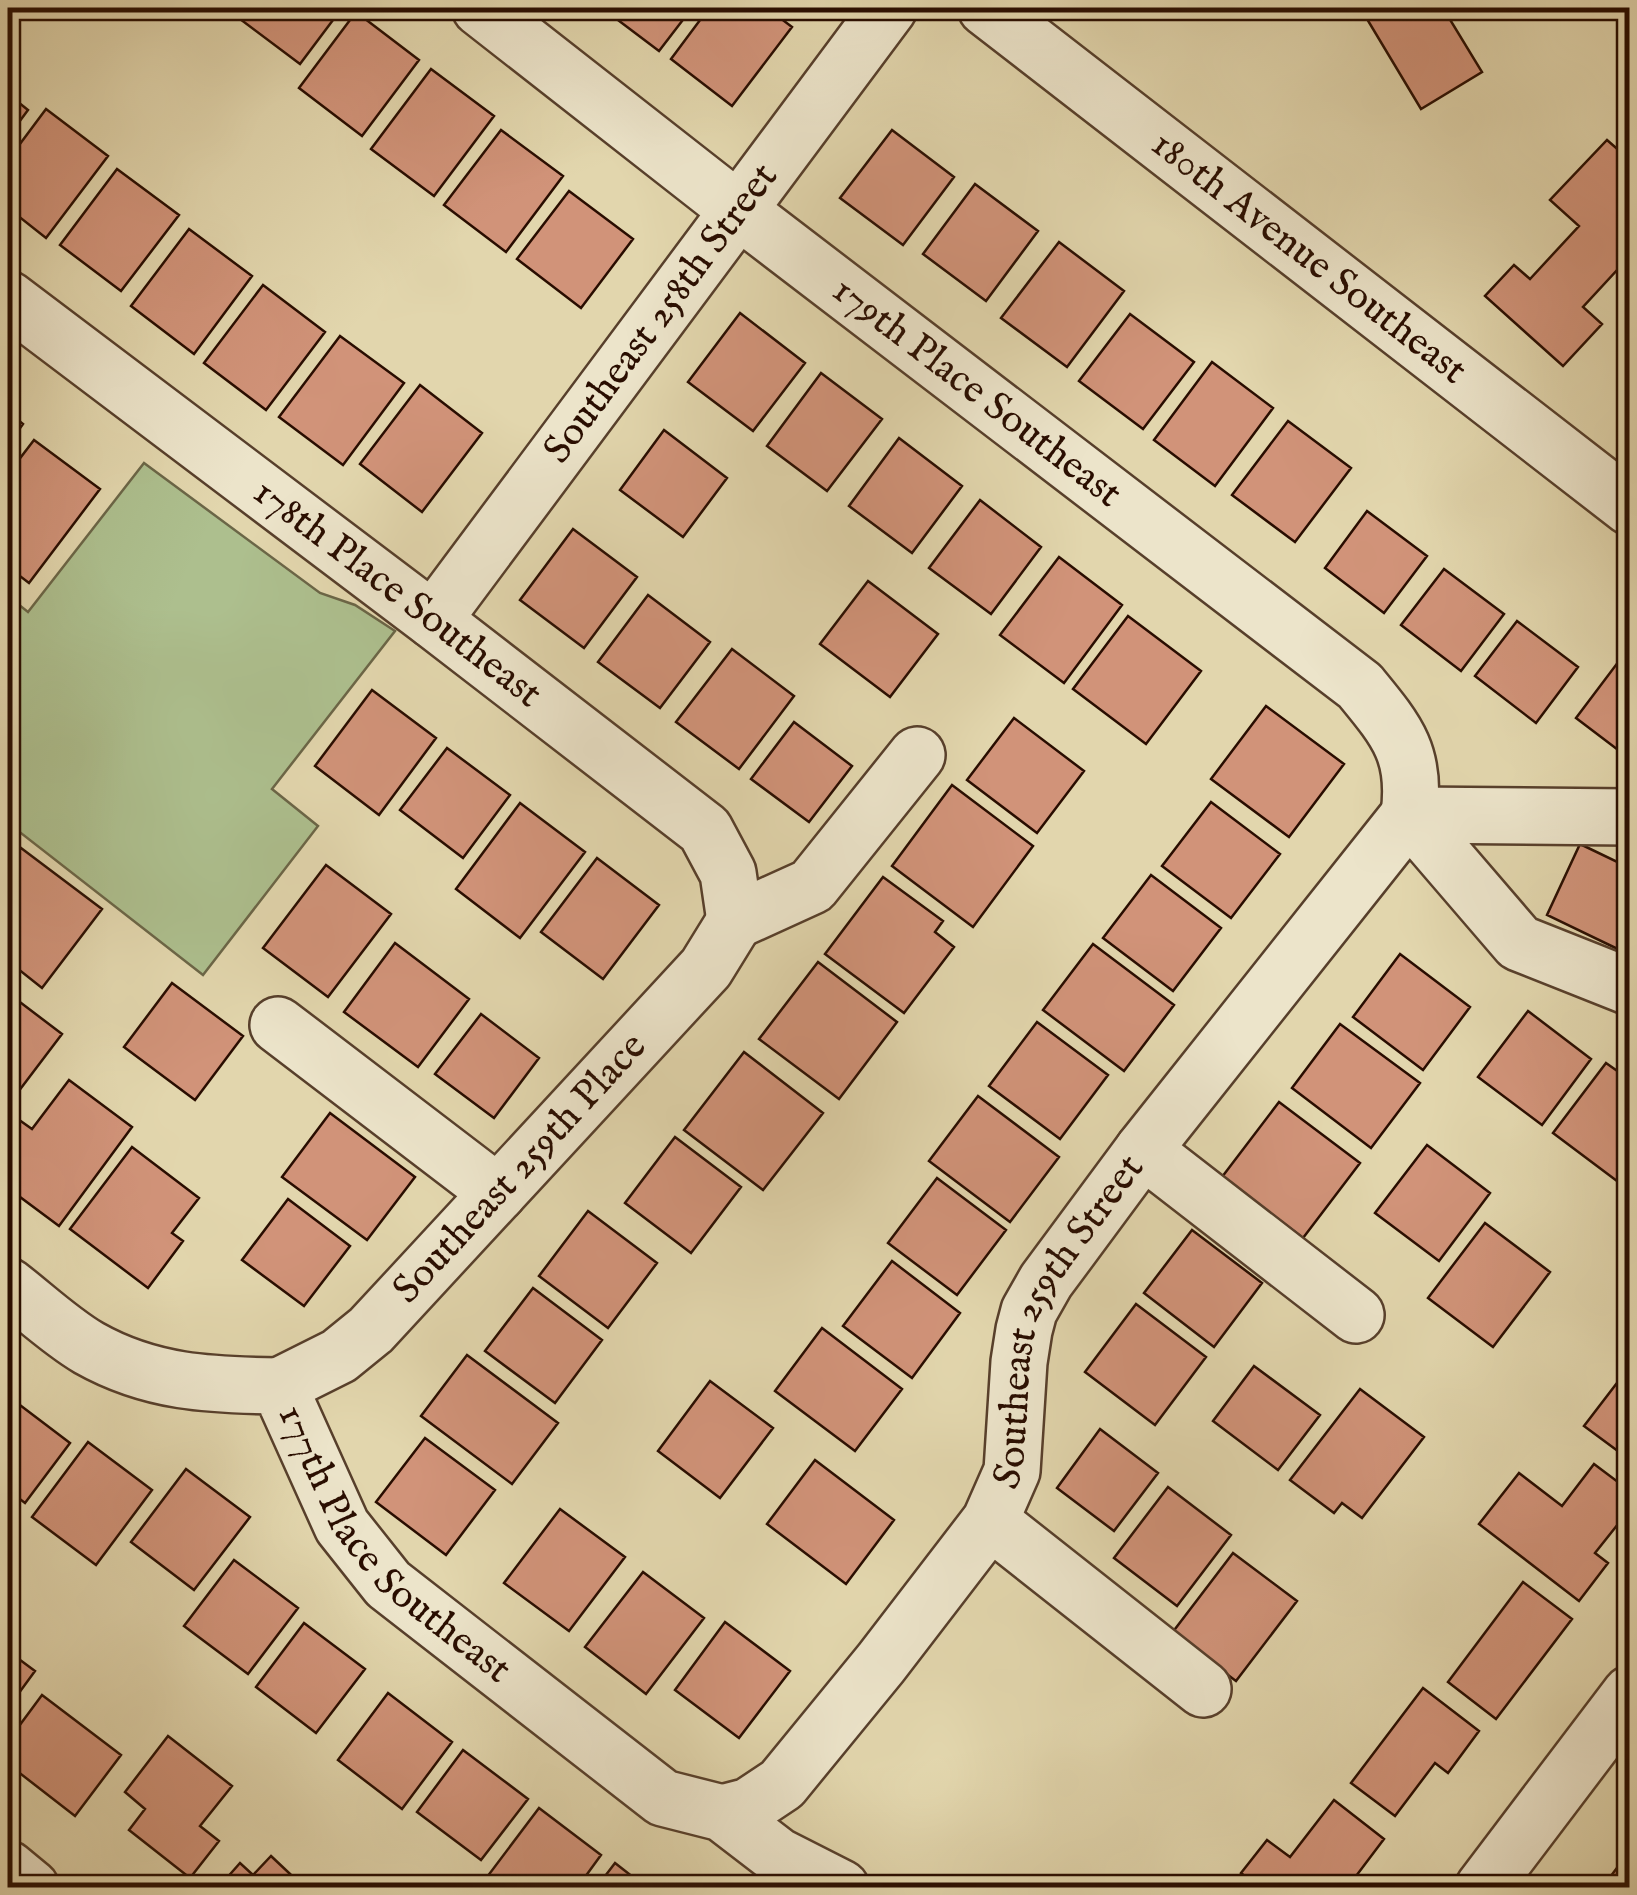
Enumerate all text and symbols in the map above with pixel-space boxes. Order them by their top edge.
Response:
street label: 180th Avenue Southeast [1140,120,1477,396]
street label: Southeast 258th Street [533,153,790,474]
street label: 179th Place Southeast [821,265,1132,520]
street label: 178th Place Southeast [242,467,552,720]
street label: Southeast 259th Place [382,1023,658,1315]
street label: Southeast 259th Street [982,1145,1156,1497]
street label: 177th Place Southeast [265,1397,521,1695]

